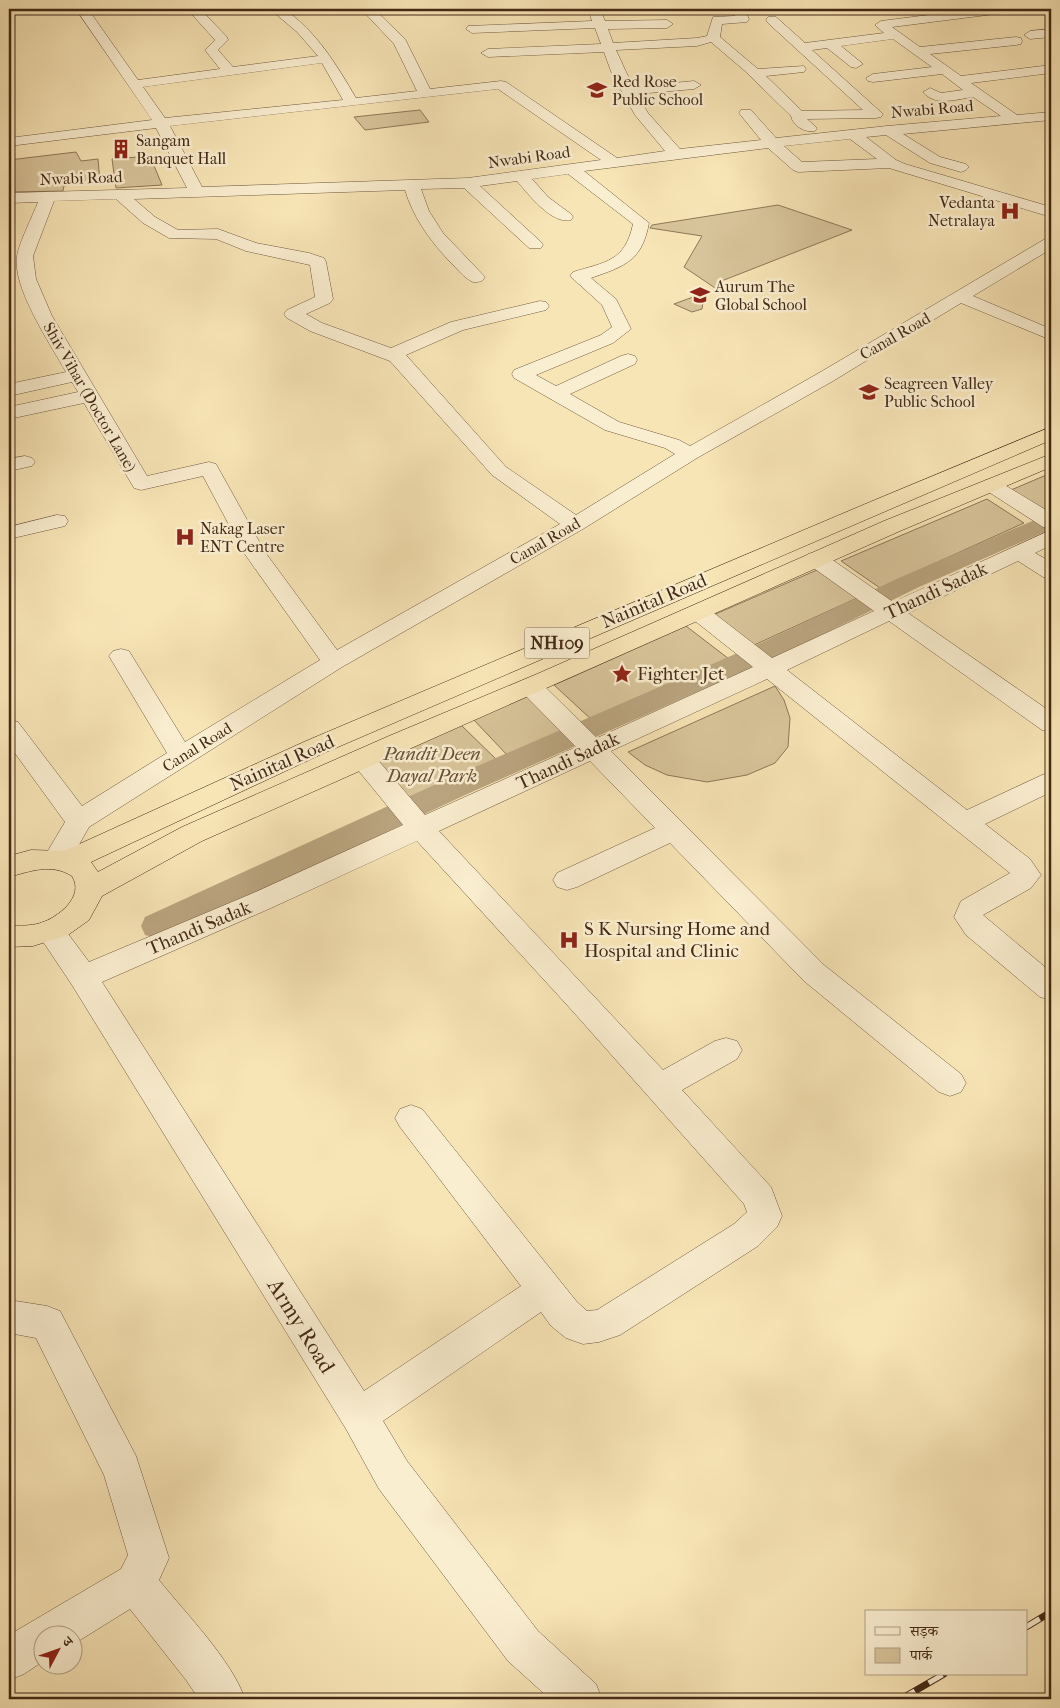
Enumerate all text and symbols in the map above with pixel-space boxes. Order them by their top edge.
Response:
place label: Red Rose Public School [612,72,704,109]
school or university icon: Red Rose Public School [586,79,608,101]
street label: Nwabi Road [890,96,974,122]
place label: Sangam Banquet Hall [136,131,227,168]
building icon: Sangam Banquet Hall [110,138,132,160]
street label: Nwabi Road [487,142,572,172]
street label: Nwabi Road [39,167,123,189]
place label: Vedanta Netralaya [928,193,996,230]
hospital icon: Vedanta Netralaya [999,200,1021,222]
place label: Aurum The Global School [714,277,808,314]
school or university icon: Aurum The Global School [689,284,711,306]
street label: Canal Road [856,308,934,364]
street label: Shiv Vihar (Doctor Lane) [39,319,141,475]
place label: Seagreen Valley Public School [884,374,994,411]
school or university icon: Seagreen Valley Public School [858,381,880,403]
street label: Canal Road [506,513,584,569]
place label: Nakag Laser ENT Centre [200,519,285,556]
hospital icon: Nakag Laser ENT Centre [174,526,196,548]
street label: Thandi Sadak [881,557,991,624]
street label: Nainital Road [598,569,710,633]
road number: NH109 [524,628,590,658]
place icon: Fighter Jet [611,663,633,685]
place label: Fighter Jet [637,663,725,685]
street label: Canal Road [159,718,235,776]
street label: Thandi Sadak [513,727,623,794]
street label: Nainital Road [226,730,338,796]
park label: Pandit Deen Dayal Park [382,743,481,787]
street label: Thandi Sadak [144,896,255,960]
place label: S K Nursing Home and Hospital and Clinic [584,918,771,962]
hospital icon: S K Nursing Home and Hospital and Clinic [558,929,580,951]
street label: Army Road [261,1273,341,1379]
legend [865,1610,1028,1676]
text: सड़क [909,1622,939,1640]
north arrow [32,1626,82,1676]
text: उ [58,1633,77,1651]
text: पार्क [909,1646,933,1664]

